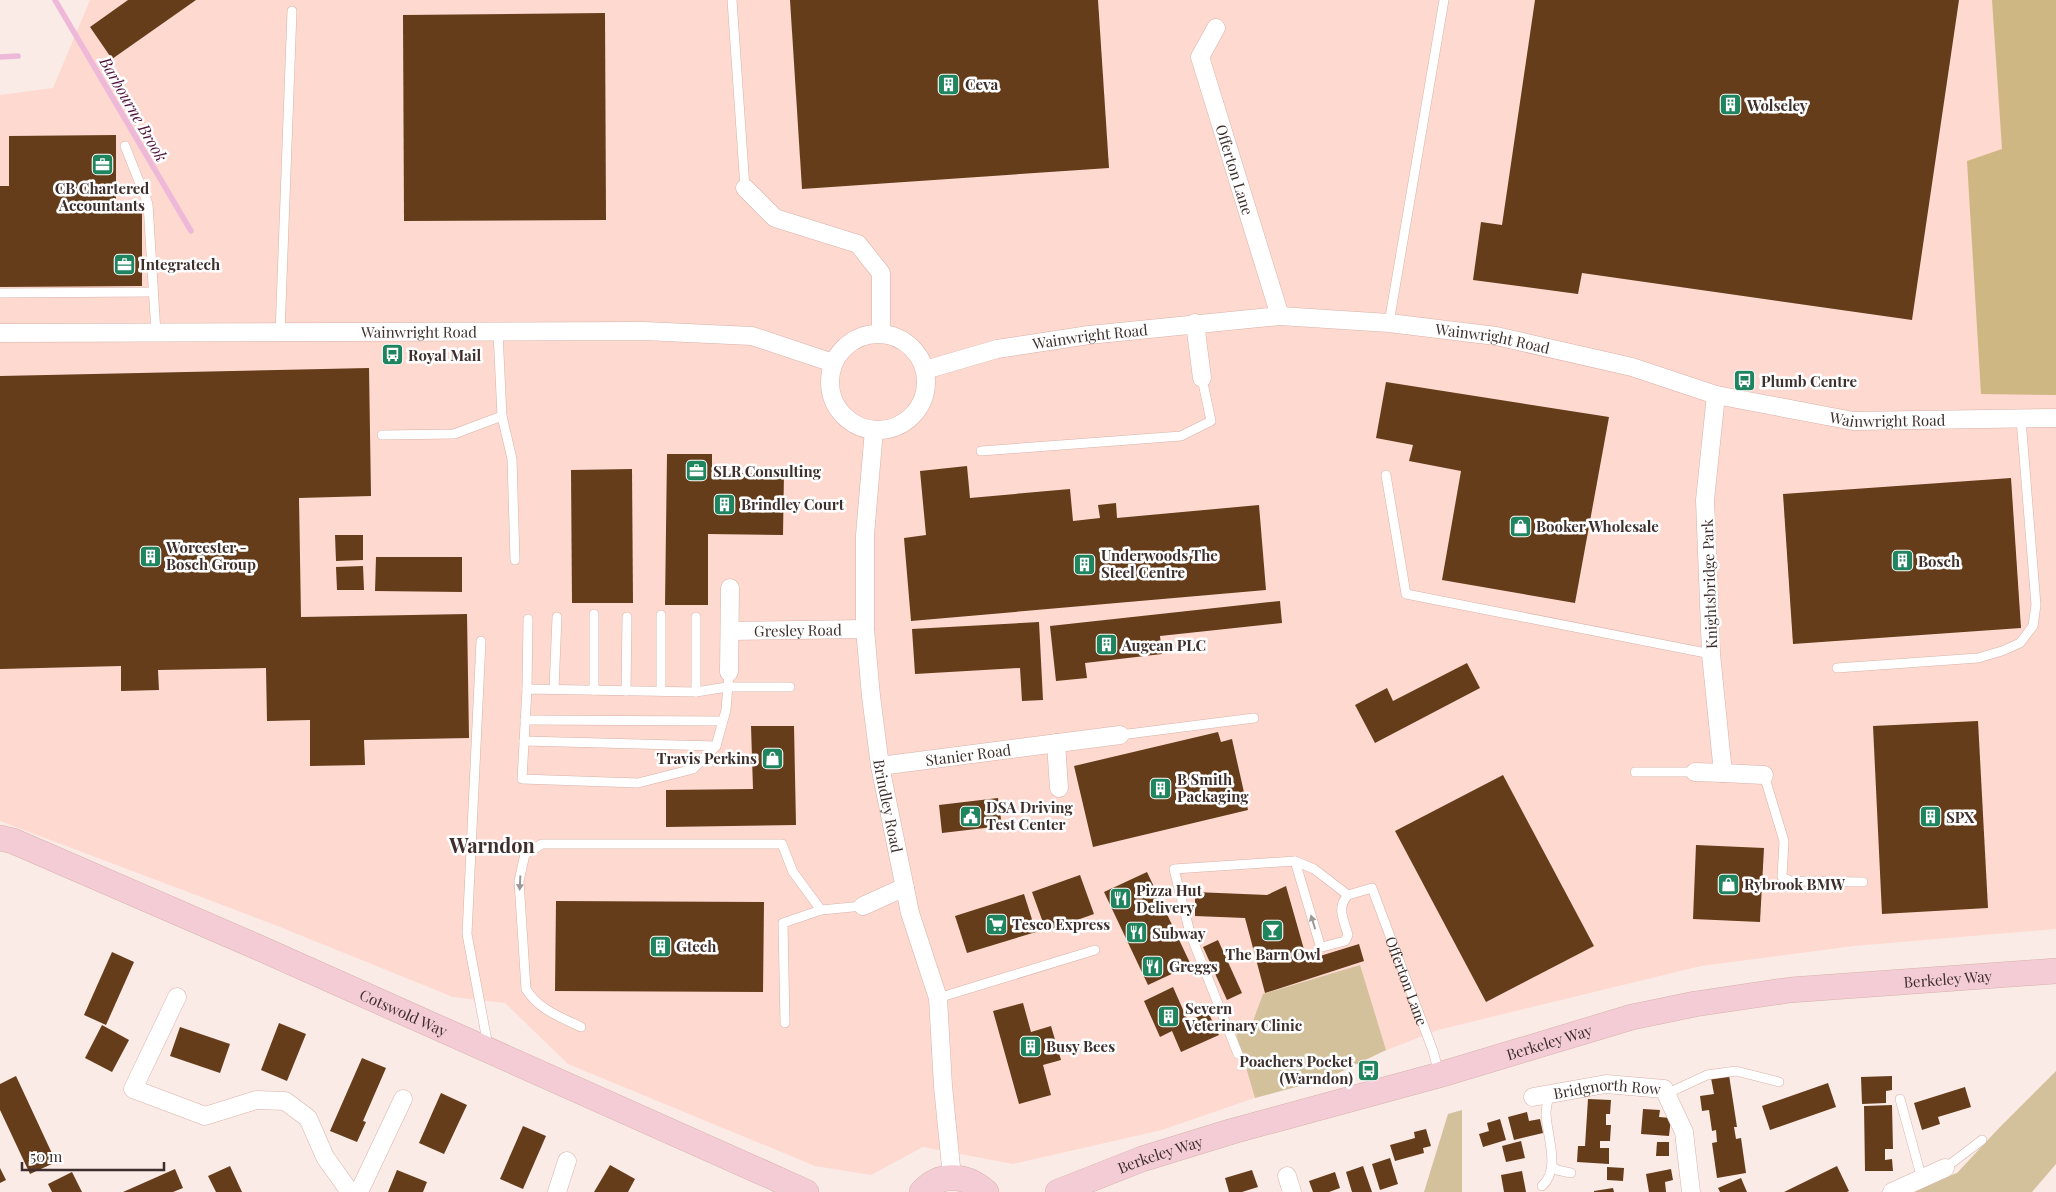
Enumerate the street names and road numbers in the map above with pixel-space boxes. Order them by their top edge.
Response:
street label: Offerton Lane [1211,122,1258,217]
street label: Wainwright Road [1030,319,1149,354]
street label: Wainwright Road [1433,319,1552,358]
street label: Wainwright Road [360,322,477,342]
street label: Wainwright Road [1827,407,1946,431]
street label: Knightsbridge Park [1697,518,1721,649]
street label: Gresley Road [754,619,842,641]
street label: Stanier Road [924,739,1013,770]
street label: Brindley Road [869,758,907,855]
street label: Offerton Lane [1381,933,1433,1028]
street label: Berkeley Way [1903,966,1993,992]
street label: Cotswold Way [357,984,451,1041]
street label: Berkeley Way [1504,1019,1595,1064]
street label: Bridgnorth Row [1552,1074,1662,1103]
street label: Berkeley Way [1115,1131,1206,1178]

